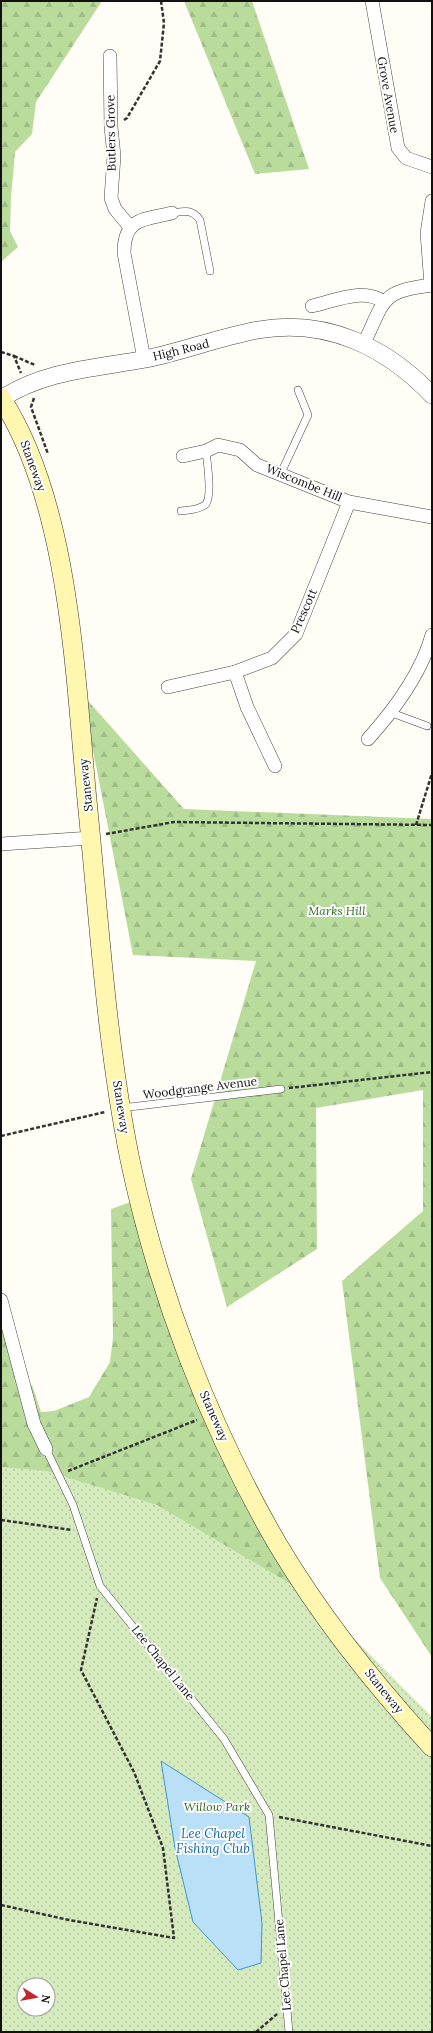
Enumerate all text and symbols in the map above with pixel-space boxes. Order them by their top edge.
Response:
street label: Grove Avenue [374,55,403,135]
street label: Butlers Grove [102,94,119,171]
street label: High Road [151,335,211,364]
street label: Staneway [17,438,50,494]
street label: Wiscombe Hill [264,460,344,505]
street label: Prescott [287,586,320,635]
street label: Staneway [75,757,96,812]
park label: Marks Hill [308,903,366,918]
street label: Woodgrange Avenue [142,1073,258,1102]
street label: Staneway [110,1079,133,1135]
street label: Staneway [197,1388,232,1444]
street label: Lee Chapel Lane [129,1622,199,1704]
street label: Staneway [362,1665,407,1717]
park label: Willow Park [184,1799,250,1814]
water label: Lee Chapel Fishing Club [176,1825,250,1857]
street label: Lee Chapel Lane [271,1918,294,2012]
north arrow [16,1977,56,2017]
text: N [38,1993,54,2005]

